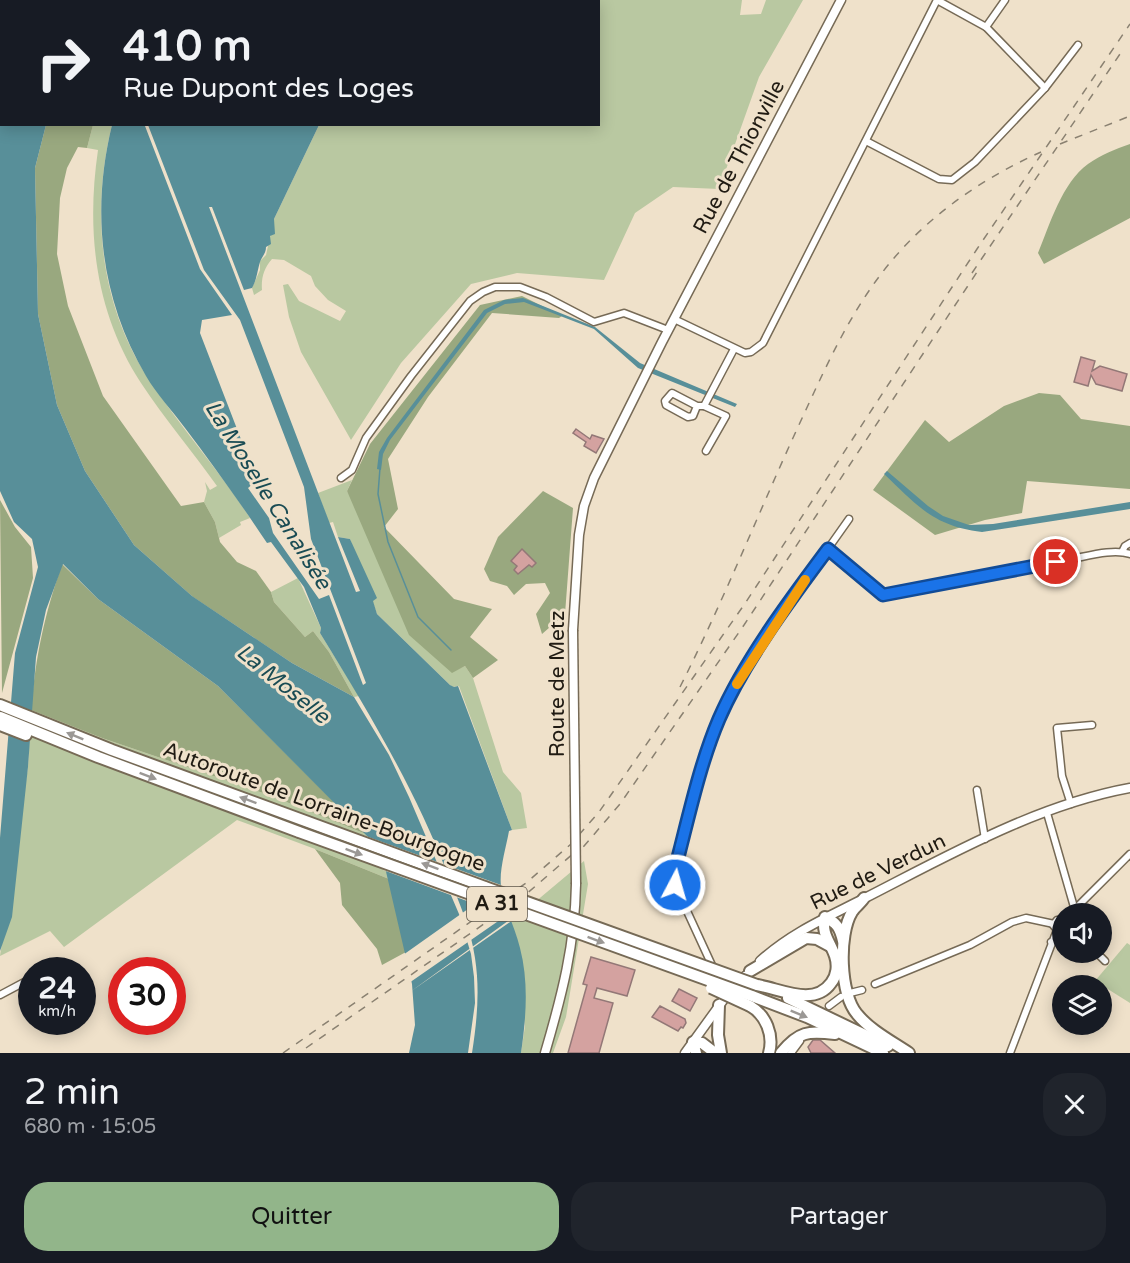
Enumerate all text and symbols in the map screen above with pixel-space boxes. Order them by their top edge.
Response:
text: 410 m [123,21,252,72]
icon: right [24,24,102,102]
text: Rue Dupont des Loges [123,72,414,105]
street label: Rue de Thionville [688,76,790,238]
water label: La Moselle Canalisée [199,396,337,595]
pin [1030,536,1081,587]
icon: arrive [1039,545,1072,578]
street label: Route de Metz [545,611,570,757]
water label: La Moselle [231,639,336,730]
one-way arrow [66,731,84,740]
street label: Autoroute de Lorraine-Bourgogne [160,737,489,877]
one-way arrow [139,771,157,781]
one-way arrow [239,795,257,804]
street label: Rue de Verdun [806,828,950,916]
one-way arrow [345,847,363,857]
position arrow [643,853,707,917]
one-way arrow [421,861,439,871]
road number: A 31 [467,887,527,921]
map controls [1052,903,1112,1035]
button: sound [1052,903,1112,963]
one-way arrow [588,935,606,945]
speed limit sign: 30 [108,957,186,1035]
text: 24 [38,970,76,1007]
button: layers [1052,975,1112,1035]
text: km/h [38,1002,76,1020]
one-way arrow [790,1009,808,1019]
text: 2 min [24,1071,120,1114]
button: close [1043,1073,1106,1136]
text: 680 m · 15:05 [24,1115,156,1139]
button: Quitter [24,1182,559,1251]
button: Partager [571,1182,1106,1251]

